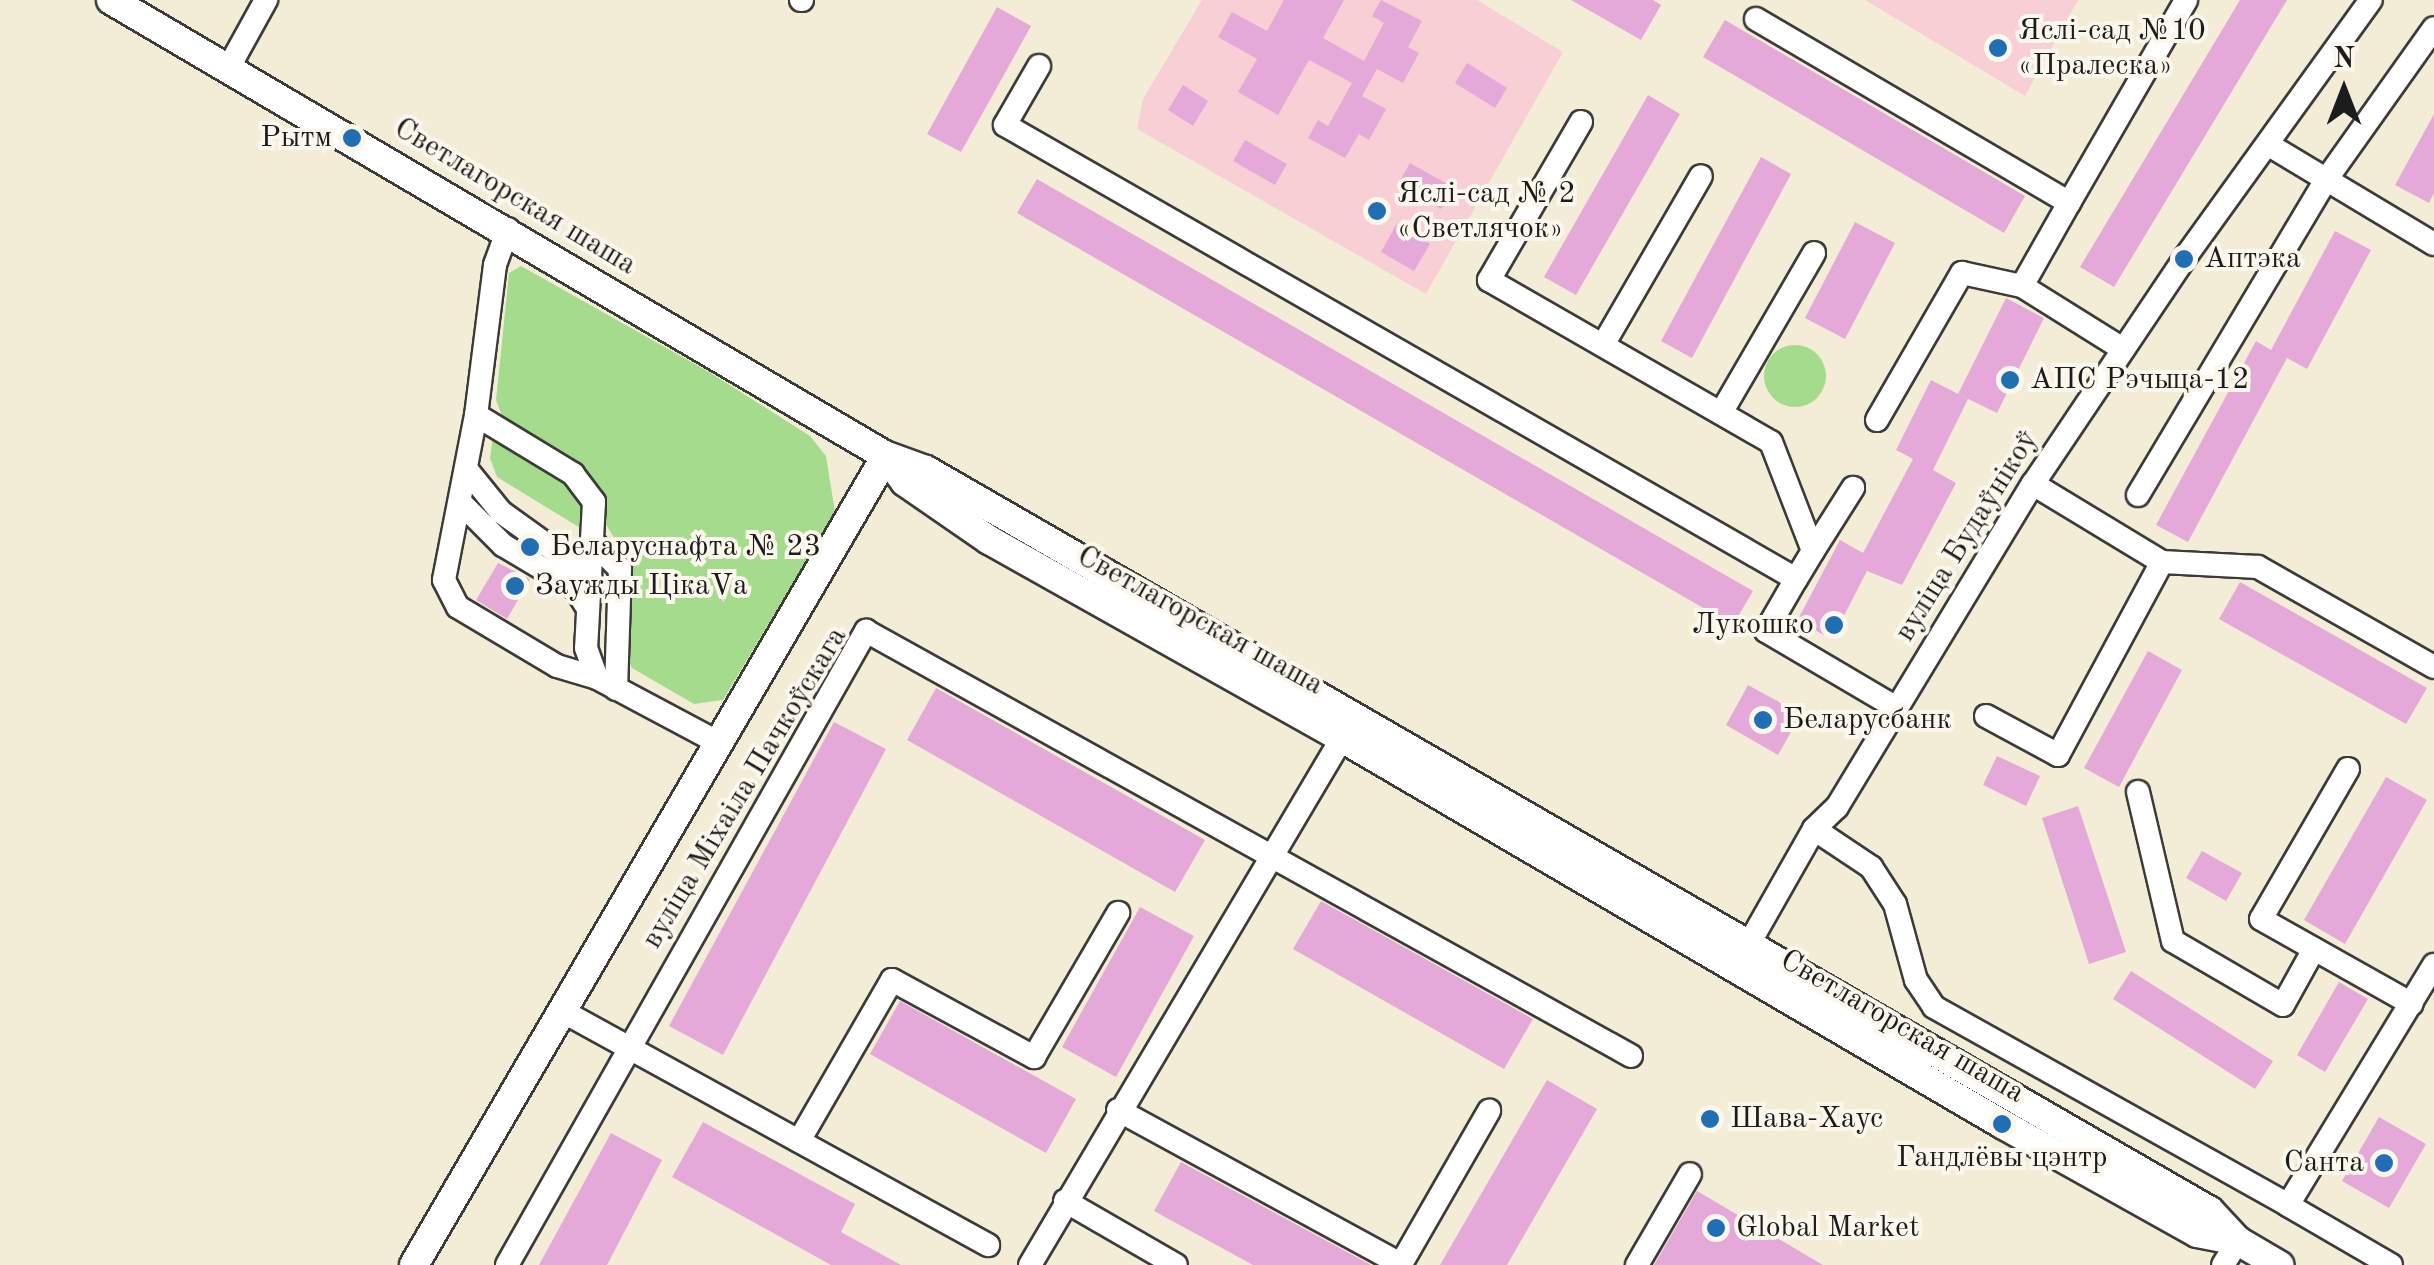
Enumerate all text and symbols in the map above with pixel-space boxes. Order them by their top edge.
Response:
place label: Яслі-сад №10 «Пралеска» [2018,13,2206,84]
marker: Яслі-сад №10 «Пралеска» [1987,37,2009,59]
north arrow [2294,40,2394,140]
text: N [2333,46,2355,74]
street label: Светлагорская шаша [387,110,643,284]
place label: Рытм [260,120,332,156]
marker: Рытм [341,127,363,149]
place label: Яслі-сад № 2 «Светлячок» [1397,176,1576,246]
marker: Яслі-сад № 2 «Светлячок» [1366,200,1388,222]
place label: Аптэка [2204,241,2301,277]
marker: Аптэка [2173,248,2195,270]
place label: АПС Рэчыца-12 [2030,362,2249,398]
marker: АПС Рэчыца-12 [1999,369,2021,391]
street label: вуліца Будаўнікоў [1888,424,2046,648]
place label: Беларуснафта № 23 [550,529,821,565]
marker: Беларуснафта № 23 [519,536,541,558]
street label: Светлагорская шаша [1070,538,1330,704]
place label: Заужды ЦікаVа [535,568,748,604]
marker: Заужды ЦікаVа [504,575,526,597]
place label: Лукошко [1692,607,1814,643]
marker: Лукошко [1823,614,1845,636]
street label: вуліца Міхаіла Пачкоўскага [635,621,855,955]
place label: Беларусбанк [1783,702,1952,738]
marker: Беларусбанк [1752,709,1774,731]
street label: Светлагорская шаша [1773,942,2031,1112]
place label: Шава-Хаус [1730,1101,1883,1137]
marker: Шава-Хаус [1699,1108,1721,1130]
marker: Гандлёвы цэнтр [1991,1113,2013,1135]
place label: Гандлёвы цэнтр [1896,1140,2108,1176]
place label: Санта [2284,1145,2364,1181]
marker: Санта [2373,1152,2395,1174]
place label: Global Market [1736,1210,1919,1246]
marker: Global Market [1705,1217,1727,1239]

